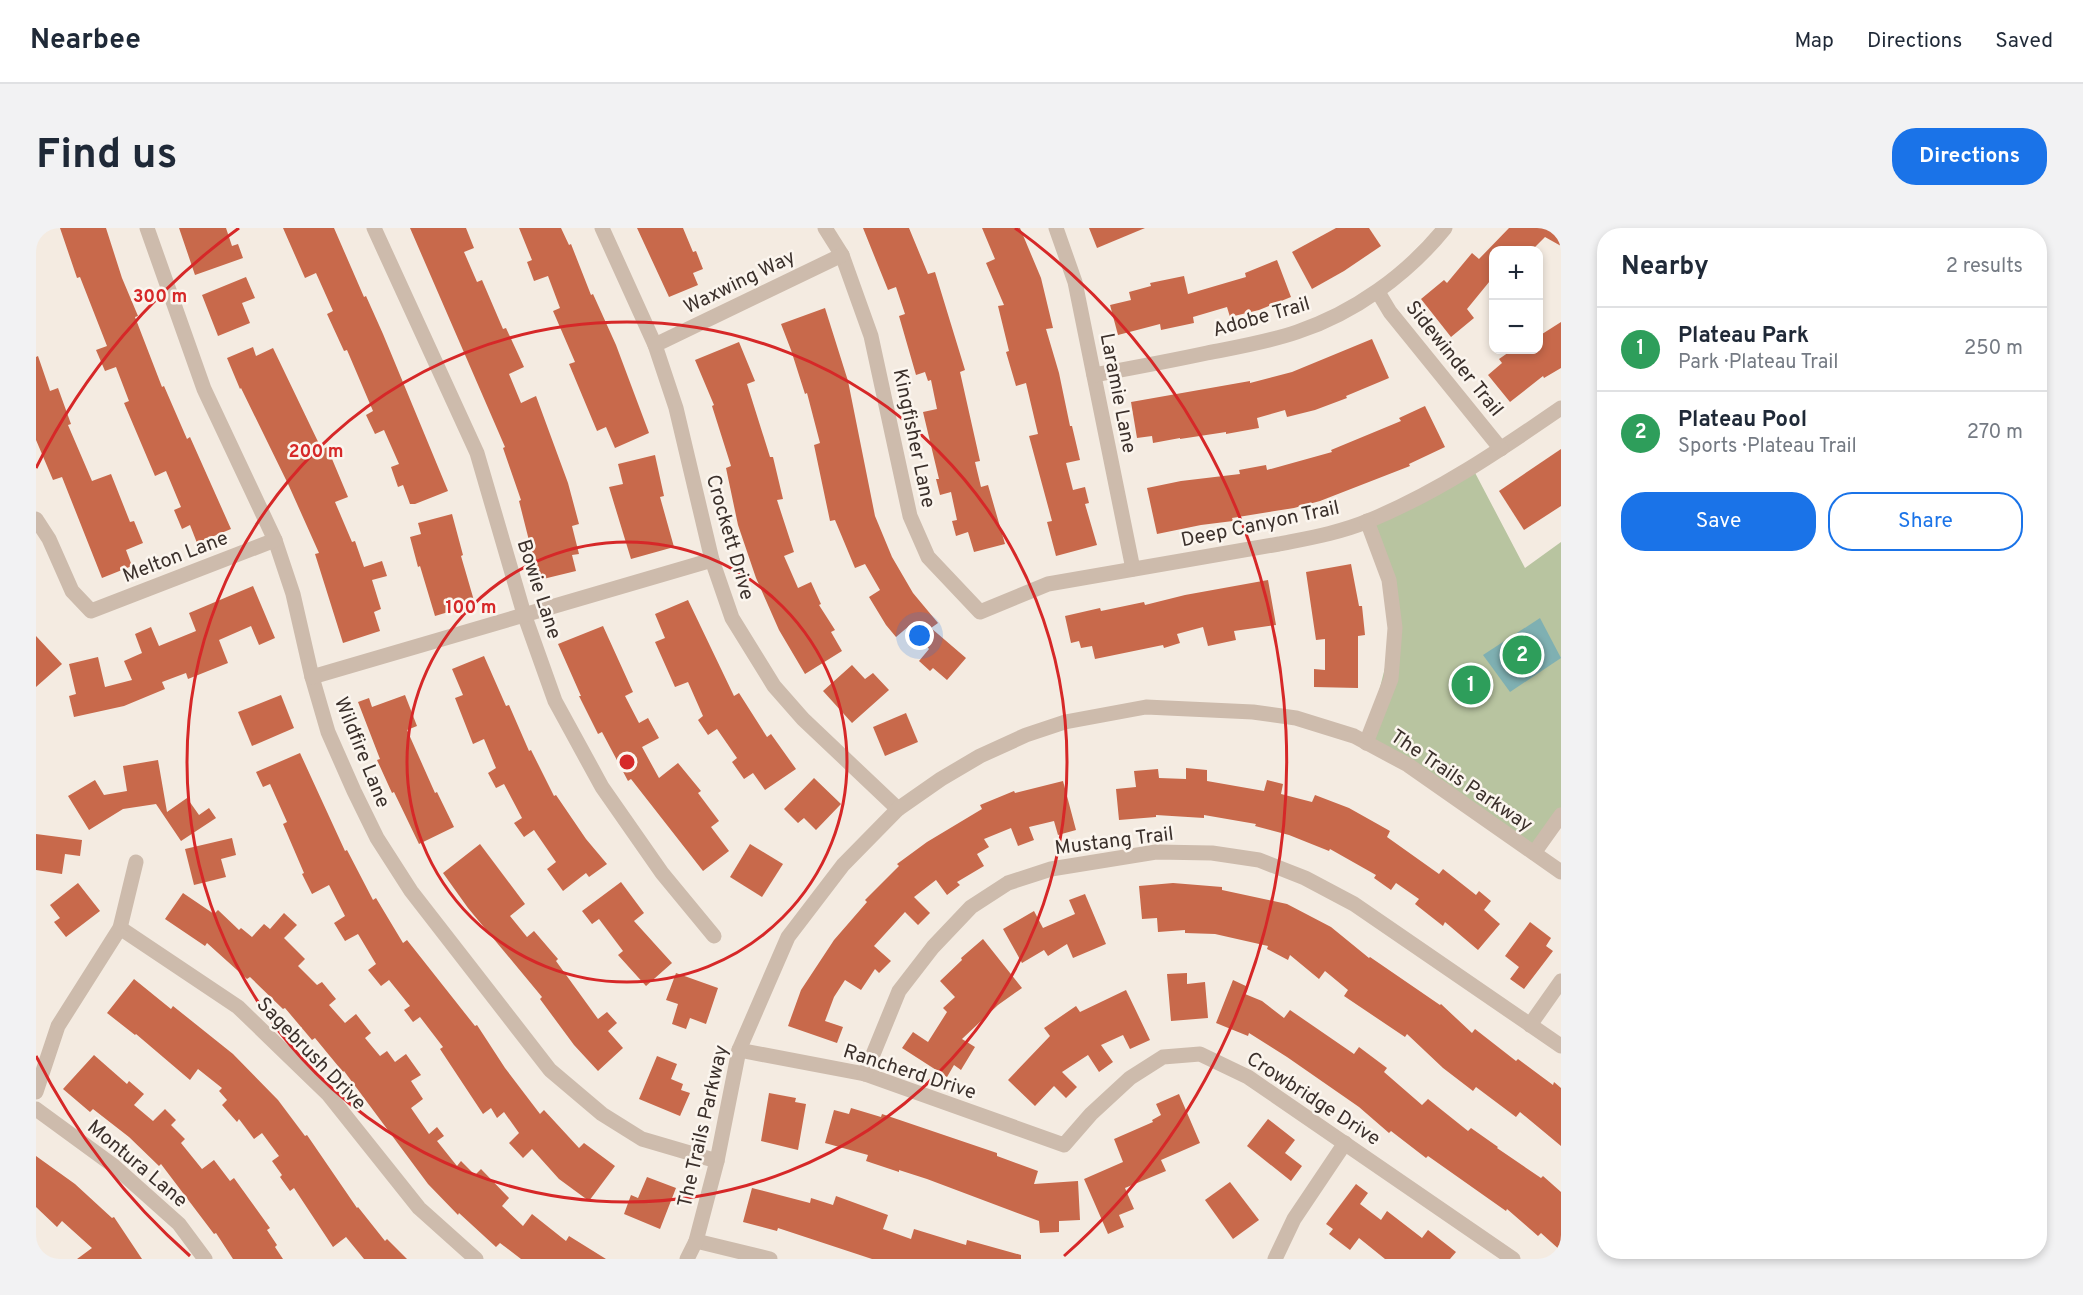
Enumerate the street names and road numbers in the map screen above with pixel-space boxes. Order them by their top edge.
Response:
street label: Waxwing Way [680,245,800,321]
street label: Adobe Trail [1210,292,1313,344]
street label: Sidewinder Trail [1399,296,1508,423]
street label: Laramie Lane [1093,331,1141,456]
street label: Kingfisher Lane [886,367,940,510]
street label: Crockett Drive [699,472,759,603]
street label: Deep Canyon Trail [1179,495,1342,554]
street label: Melton Lane [119,526,232,590]
street label: Bowie Lane [510,536,566,643]
street label: Wildfire Lane [327,694,395,812]
street label: The Trails Parkway [1385,724,1537,839]
street label: Mustang Trail [1053,822,1175,862]
street label: Sagebrush Drive [250,992,371,1116]
street label: Rancherd Drive [839,1039,979,1107]
street label: The Trails Parkway [673,1043,735,1210]
street label: Crowbridge Drive [1241,1047,1385,1153]
street label: Montura Lane [81,1115,192,1214]

